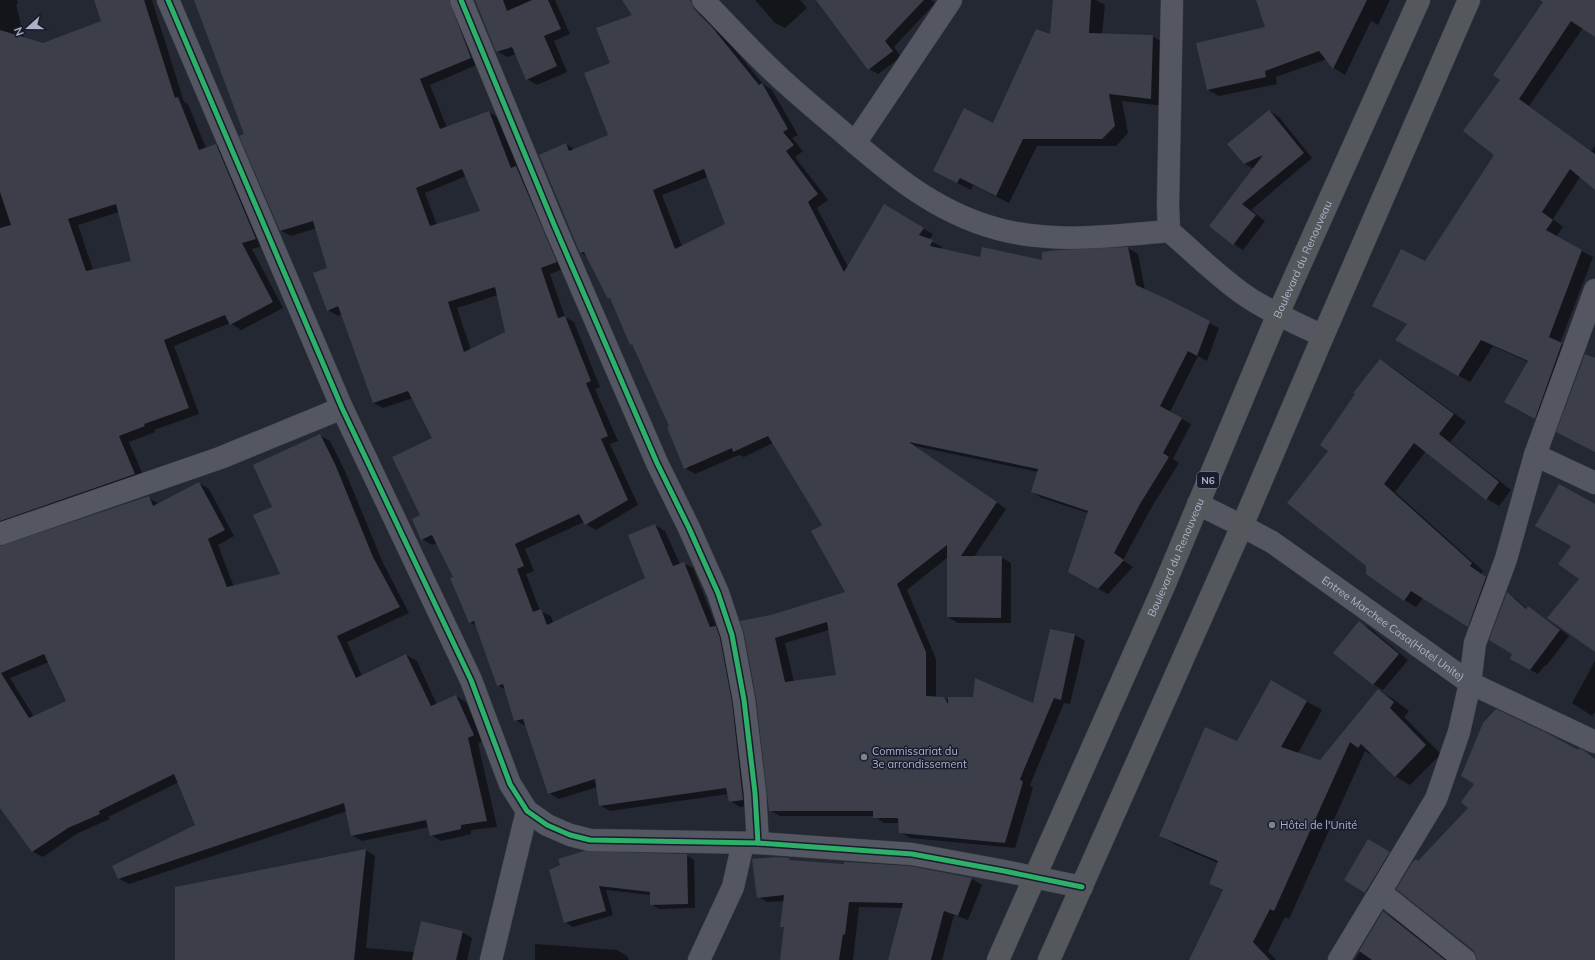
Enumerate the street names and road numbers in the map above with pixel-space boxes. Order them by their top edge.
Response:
street label: Boulevard du Renouveau [1270,198,1335,320]
road number: N6 [1197,472,1219,488]
street label: Boulevard du Renouveau [1144,496,1207,619]
street label: Entree Marchee Casa(Hotel Unite) [1319,573,1467,684]

